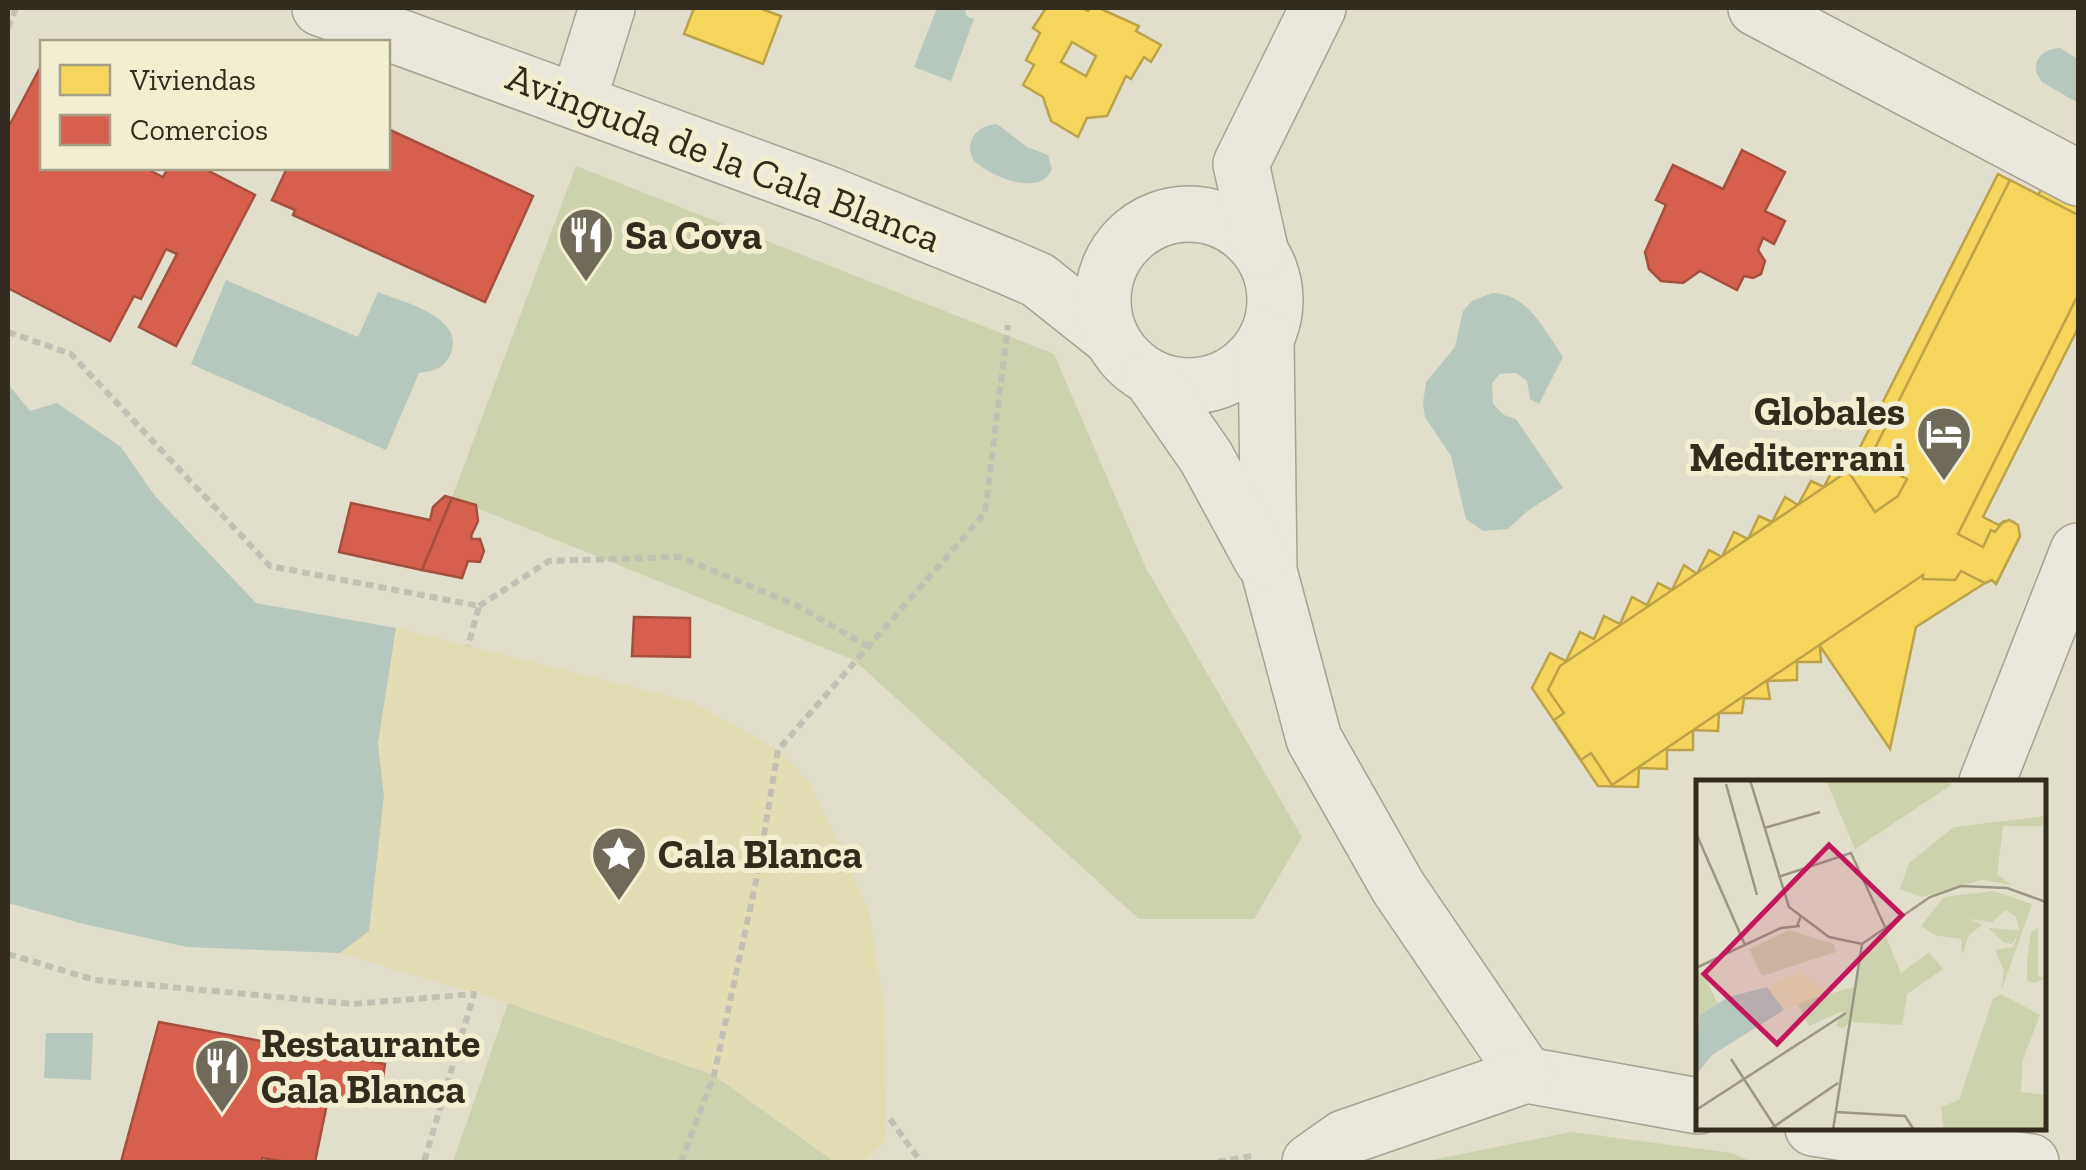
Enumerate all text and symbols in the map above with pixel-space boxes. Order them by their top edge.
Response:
legend [40,40,390,170]
street label: Avinguda de la Cala Blanca [500,52,948,262]
text: Viviendas [129,62,256,98]
text: Comercios [130,112,268,148]
restaurant icon: Sa Cova [556,205,616,284]
place label: Sa Cova [625,211,762,259]
place label: Globales Mediterrani [1689,387,1905,481]
hotel icon: Globales Mediterrani [1914,404,1974,483]
inset map [1696,780,2046,1130]
place icon: Cala Blanca [589,824,649,903]
place label: Cala Blanca [658,830,862,878]
place label: Restaurante Cala Blanca [261,1019,480,1113]
restaurant icon: Restaurante Cala Blanca [192,1036,252,1115]

